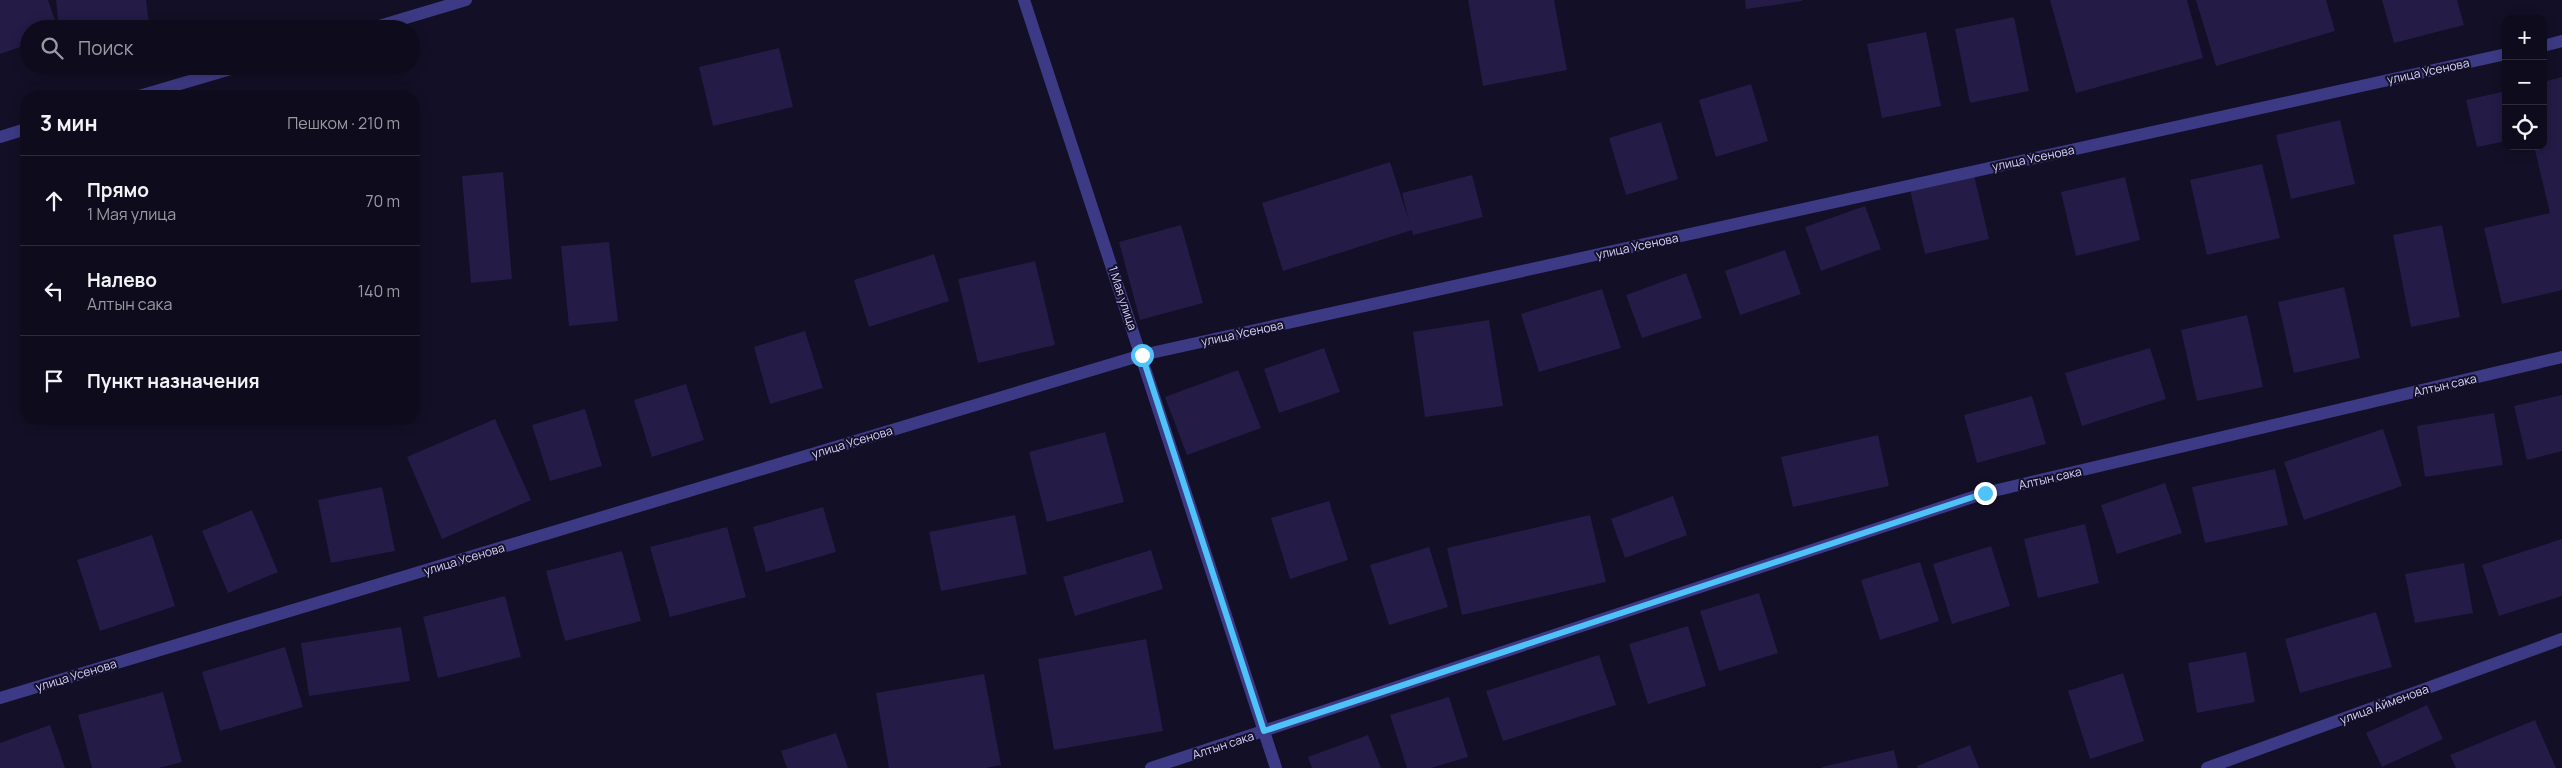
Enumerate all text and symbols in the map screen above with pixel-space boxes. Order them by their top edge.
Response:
map controls [2502,15,2547,150]
button: + [2502,15,2547,60]
search box [20,20,420,75]
icon: search [38,34,66,62]
text: Поиск [78,35,133,61]
street label: улица Усенова [2385,54,2471,88]
button: − [2502,60,2547,105]
button: locate [2502,105,2547,150]
text: 3 мин [40,109,97,137]
text: Пешком · 210 m [287,112,400,134]
street label: улица Усенова [1990,141,2076,175]
text: Прямо [87,177,149,203]
icon: ahead [40,187,68,215]
text: 70 m [365,190,400,212]
text: 1 Мая улица [87,203,176,225]
street label: улица Усенова [1594,229,1680,263]
street label: 1 Мая улица [1105,264,1141,332]
text: Налево [87,267,157,293]
icon: left [40,277,68,305]
text: 140 m [358,280,400,302]
text: Алтын сака [87,293,172,315]
street label: улица Усенова [1199,316,1285,350]
route start [1131,344,1154,367]
icon: arrive [40,367,68,395]
text: Пункт назначения [87,368,260,394]
street label: Алтын сака [2412,370,2478,400]
street label: улица Усенова [809,422,895,462]
street label: Алтын сака [2017,463,2083,493]
route end [1974,482,1997,505]
street label: улица Усенова [421,539,507,579]
street label: улица Усенова [33,655,119,695]
street label: улица Айменова [2337,680,2431,728]
street label: Алтын сака [1190,727,1256,763]

